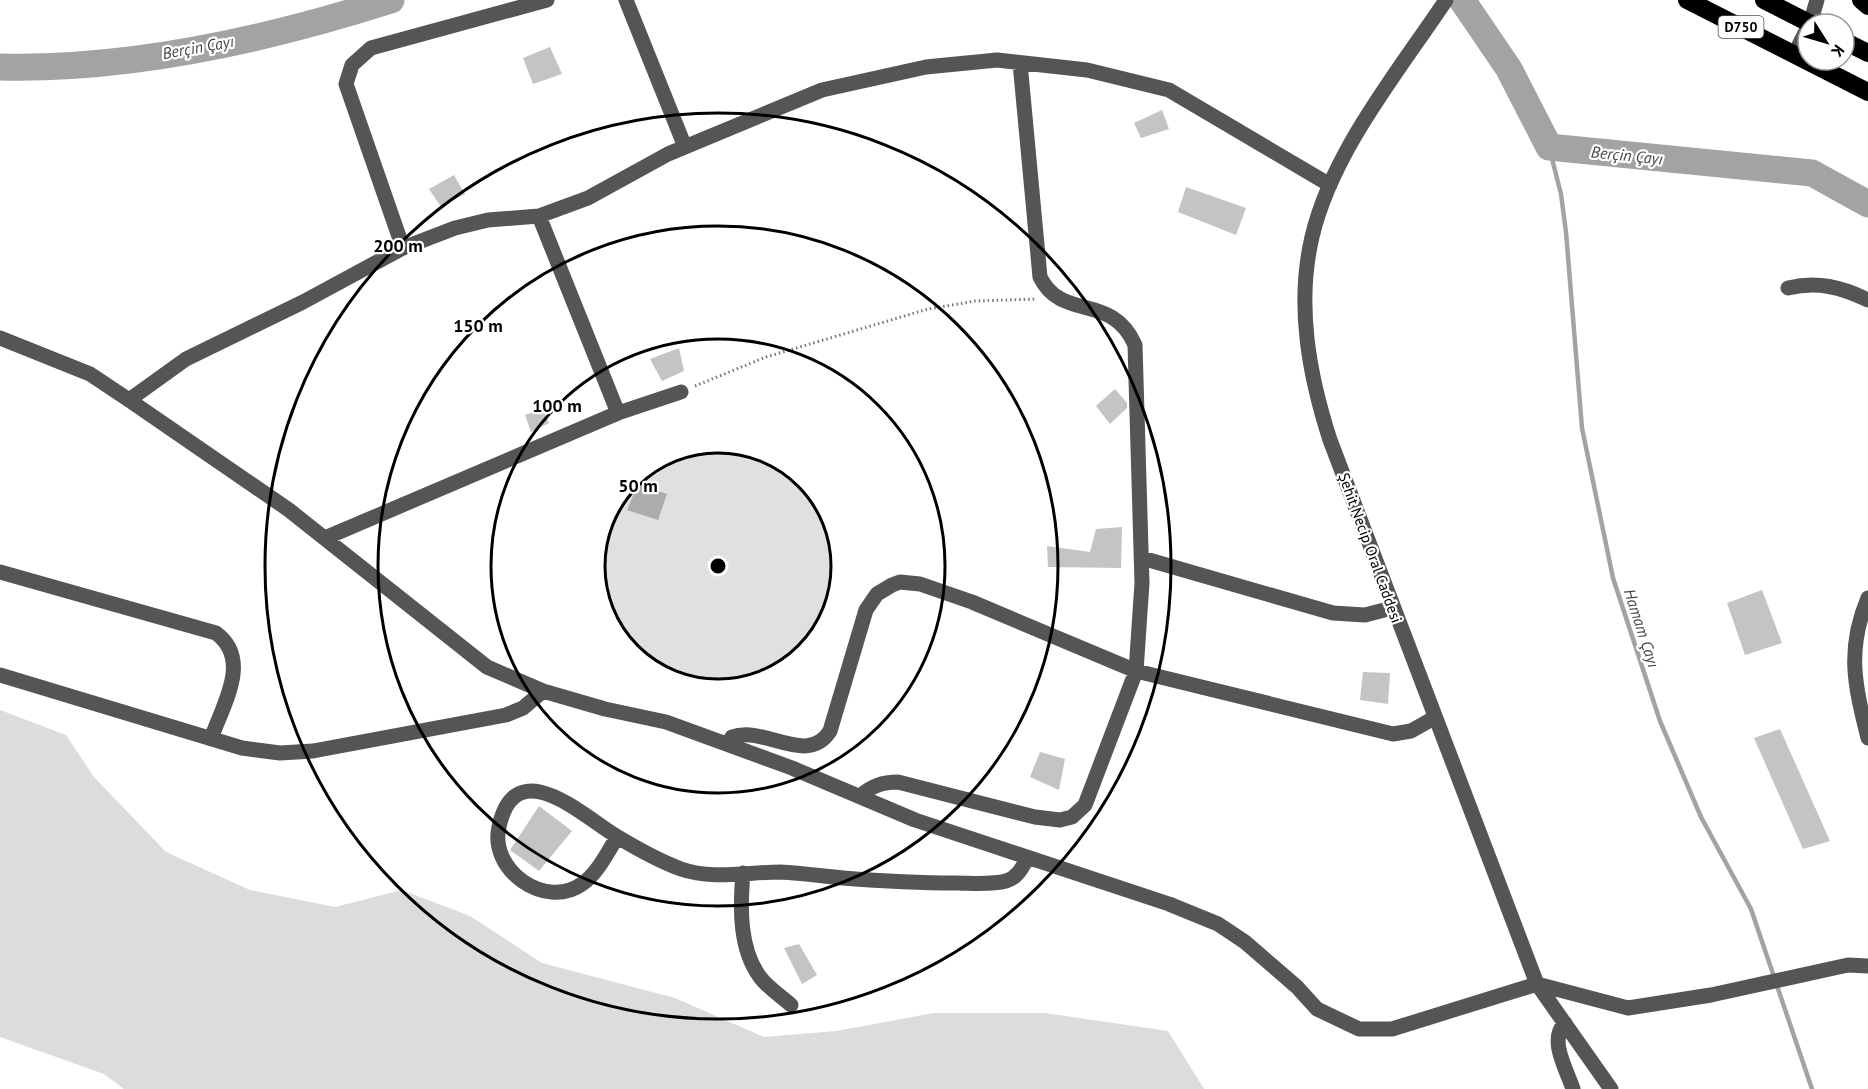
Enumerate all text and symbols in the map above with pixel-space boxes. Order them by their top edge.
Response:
north arrow [1796,12,1856,72]
road number: D750 [1718,16,1764,38]
water label: Berçin Çayı [161,31,235,63]
text: K [1827,41,1849,61]
water label: Berçin Çayı [1590,141,1664,169]
text: 200 m [373,234,423,257]
text: 150 m [453,314,503,337]
text: 100 m [532,394,582,417]
street label: Şehit Necip Oral Caddesi [1334,470,1406,625]
text: 50 m [618,474,658,497]
centre of rings [708,556,728,576]
water label: Hamam Çayı [1620,586,1664,670]

